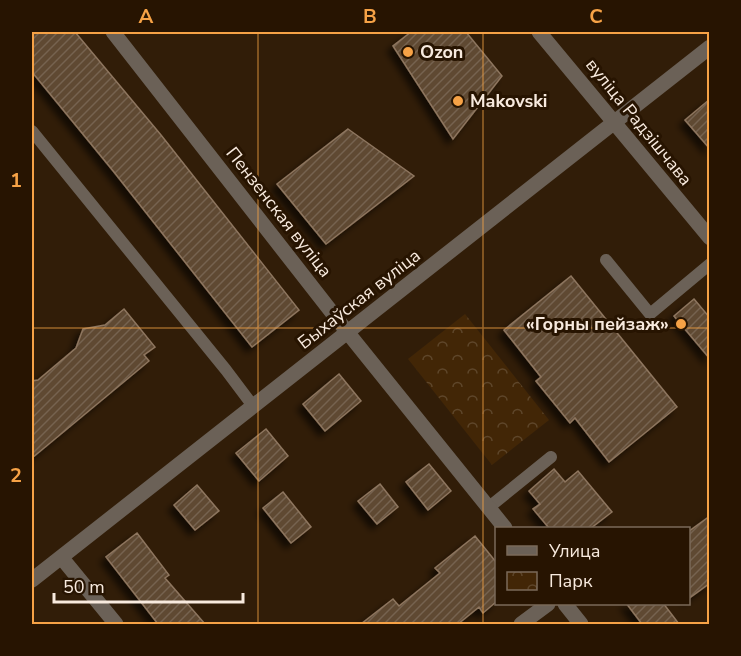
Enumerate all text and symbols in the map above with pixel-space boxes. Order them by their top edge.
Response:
text: A [139,3,154,30]
text: B [363,3,377,30]
text: C [589,3,603,30]
place label: Ozon [420,40,463,64]
marker: Ozon [401,45,415,59]
street label: вуліца Радзішчава [580,53,698,191]
place label: Makovski [470,89,547,113]
marker: Makovski [451,94,465,108]
street label: Пензенская вуліца [221,142,337,282]
text: 1 [10,167,22,194]
street label: Быхаўская вуліца [293,244,425,354]
place label: «Горны пейзаж» [526,312,669,336]
marker: «Горны пейзаж» [674,317,688,331]
text: 2 [10,462,22,489]
legend [495,527,690,605]
text: Улица [548,539,600,563]
scale bar [54,566,243,604]
text: Парк [549,569,593,593]
text: 50 m [63,575,105,599]

